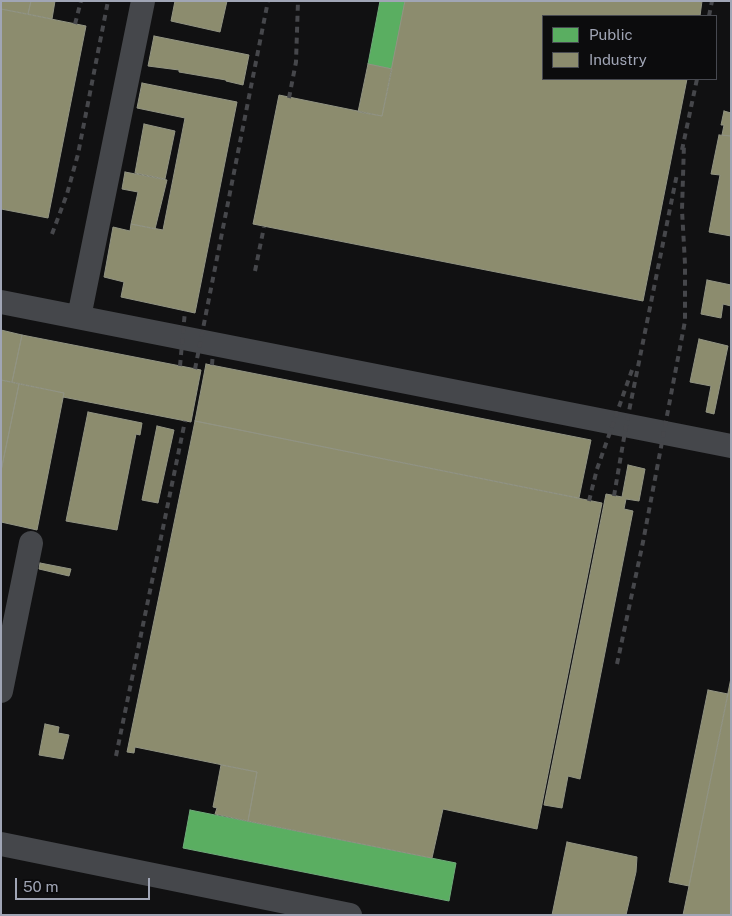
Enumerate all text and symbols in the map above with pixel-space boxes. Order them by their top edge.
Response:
legend [542,15,717,80]
text: Public [589,26,633,43]
text: Industry [589,51,647,68]
scale bar [18,868,152,900]
text: 50 m [23,878,58,895]

